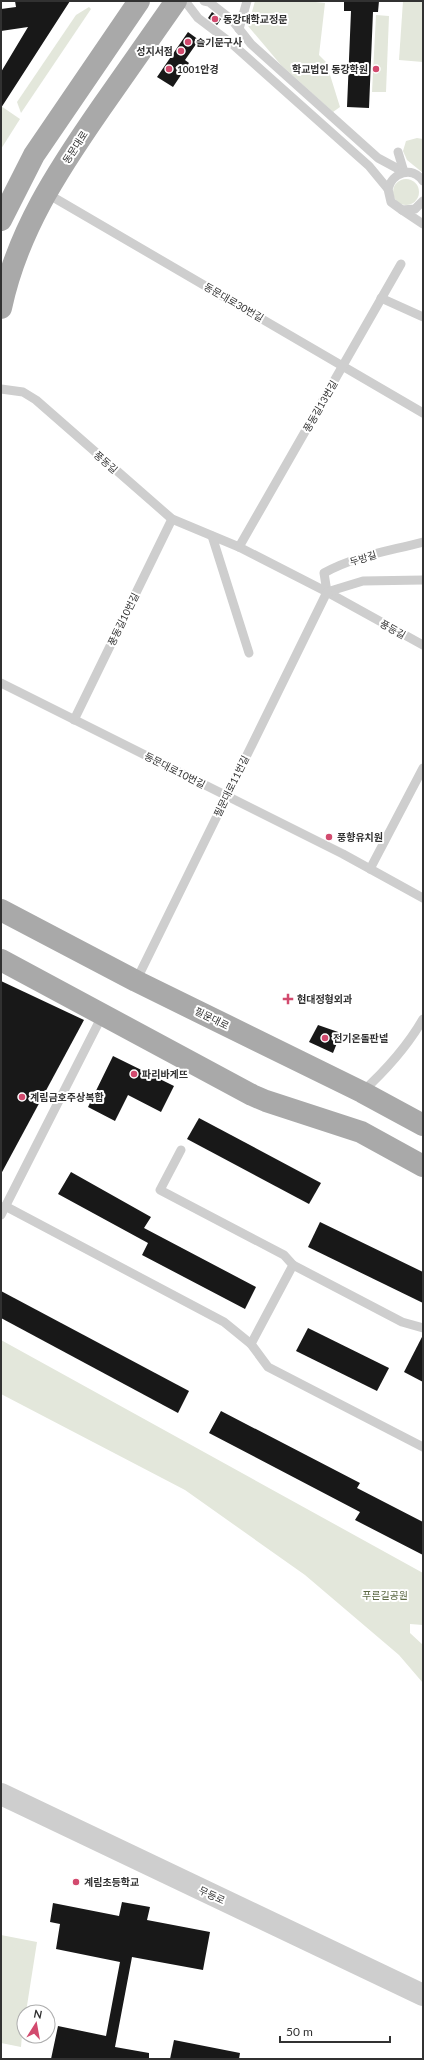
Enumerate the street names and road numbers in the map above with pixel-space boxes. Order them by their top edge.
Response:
street label: 동문대로 [60,128,90,166]
street label: 동문대로30번길 [202,280,266,324]
street label: 풍동길13번길 [300,378,340,434]
street label: 풍동길 [92,448,120,476]
street label: 두방길 [348,548,378,568]
street label: 풍동길10번길 [105,590,141,648]
street label: 풍동길 [378,617,408,641]
street label: 동문대로10번길 [143,749,207,791]
street label: 필문대로11번길 [211,753,251,819]
street label: 필문대로 [193,1005,231,1031]
street label: 무등로 [197,1884,227,1906]

